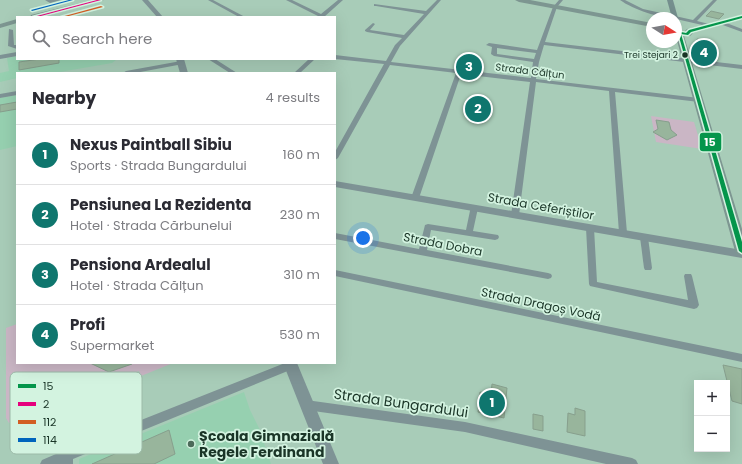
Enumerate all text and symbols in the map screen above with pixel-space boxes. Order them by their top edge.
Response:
north arrow [646,12,682,48]
search box [16,16,336,60]
icon: search [30,27,52,49]
text: Search here [62,28,152,49]
pin: 4 [691,38,717,68]
place label: Trei Stejari 2 [624,49,678,61]
marker: Trei Stejari 2 [680,50,690,60]
pin: 3 [456,52,482,82]
street label: Strada Călțun [495,59,565,83]
text: Nearby [32,86,96,110]
text: 4 results [266,88,320,107]
pin: 2 [465,94,491,124]
line badge: 15 [699,132,722,152]
text: Nexus Paintball Sibiu [70,134,232,155]
text: 15 [704,134,716,150]
text: 1 [43,145,47,164]
text: 160 m [283,145,320,164]
text: Sports · Strada Bungardului [70,156,247,175]
street label: Strada Ceferiștilor [487,188,596,224]
text: Pensiunea La Rezidenta [70,194,252,215]
text: 2 [41,205,49,224]
text: 230 m [280,205,320,224]
text: Hotel · Strada Cărbunelui [70,216,232,235]
your location [353,228,373,248]
street label: Strada Dobra [402,228,484,260]
text: Pensiona Ardealul [70,254,211,275]
text: 3 [41,265,49,284]
text: 310 m [283,265,320,284]
text: Hotel · Strada Călțun [70,276,203,295]
street label: Strada Dragoș Vodă [480,283,602,325]
text: Profi [70,314,105,335]
text: 4 [41,325,49,344]
text: 530 m [279,325,320,344]
text: Supermarket [70,336,154,355]
legend [10,372,142,454]
text: 15 [43,378,54,394]
map controls [694,380,730,452]
button: + [694,380,730,416]
street label: Strada Bungardului [332,384,470,422]
pin: 1 [479,388,505,418]
text: 2 [43,396,49,412]
text: 112 [43,414,56,430]
button: − [694,416,730,452]
place label: Școala Gimnazială Regele Ferdinand [199,426,334,462]
text: 114 [43,432,57,448]
marker: Școala Gimnazială Regele Ferdinand [186,439,196,449]

